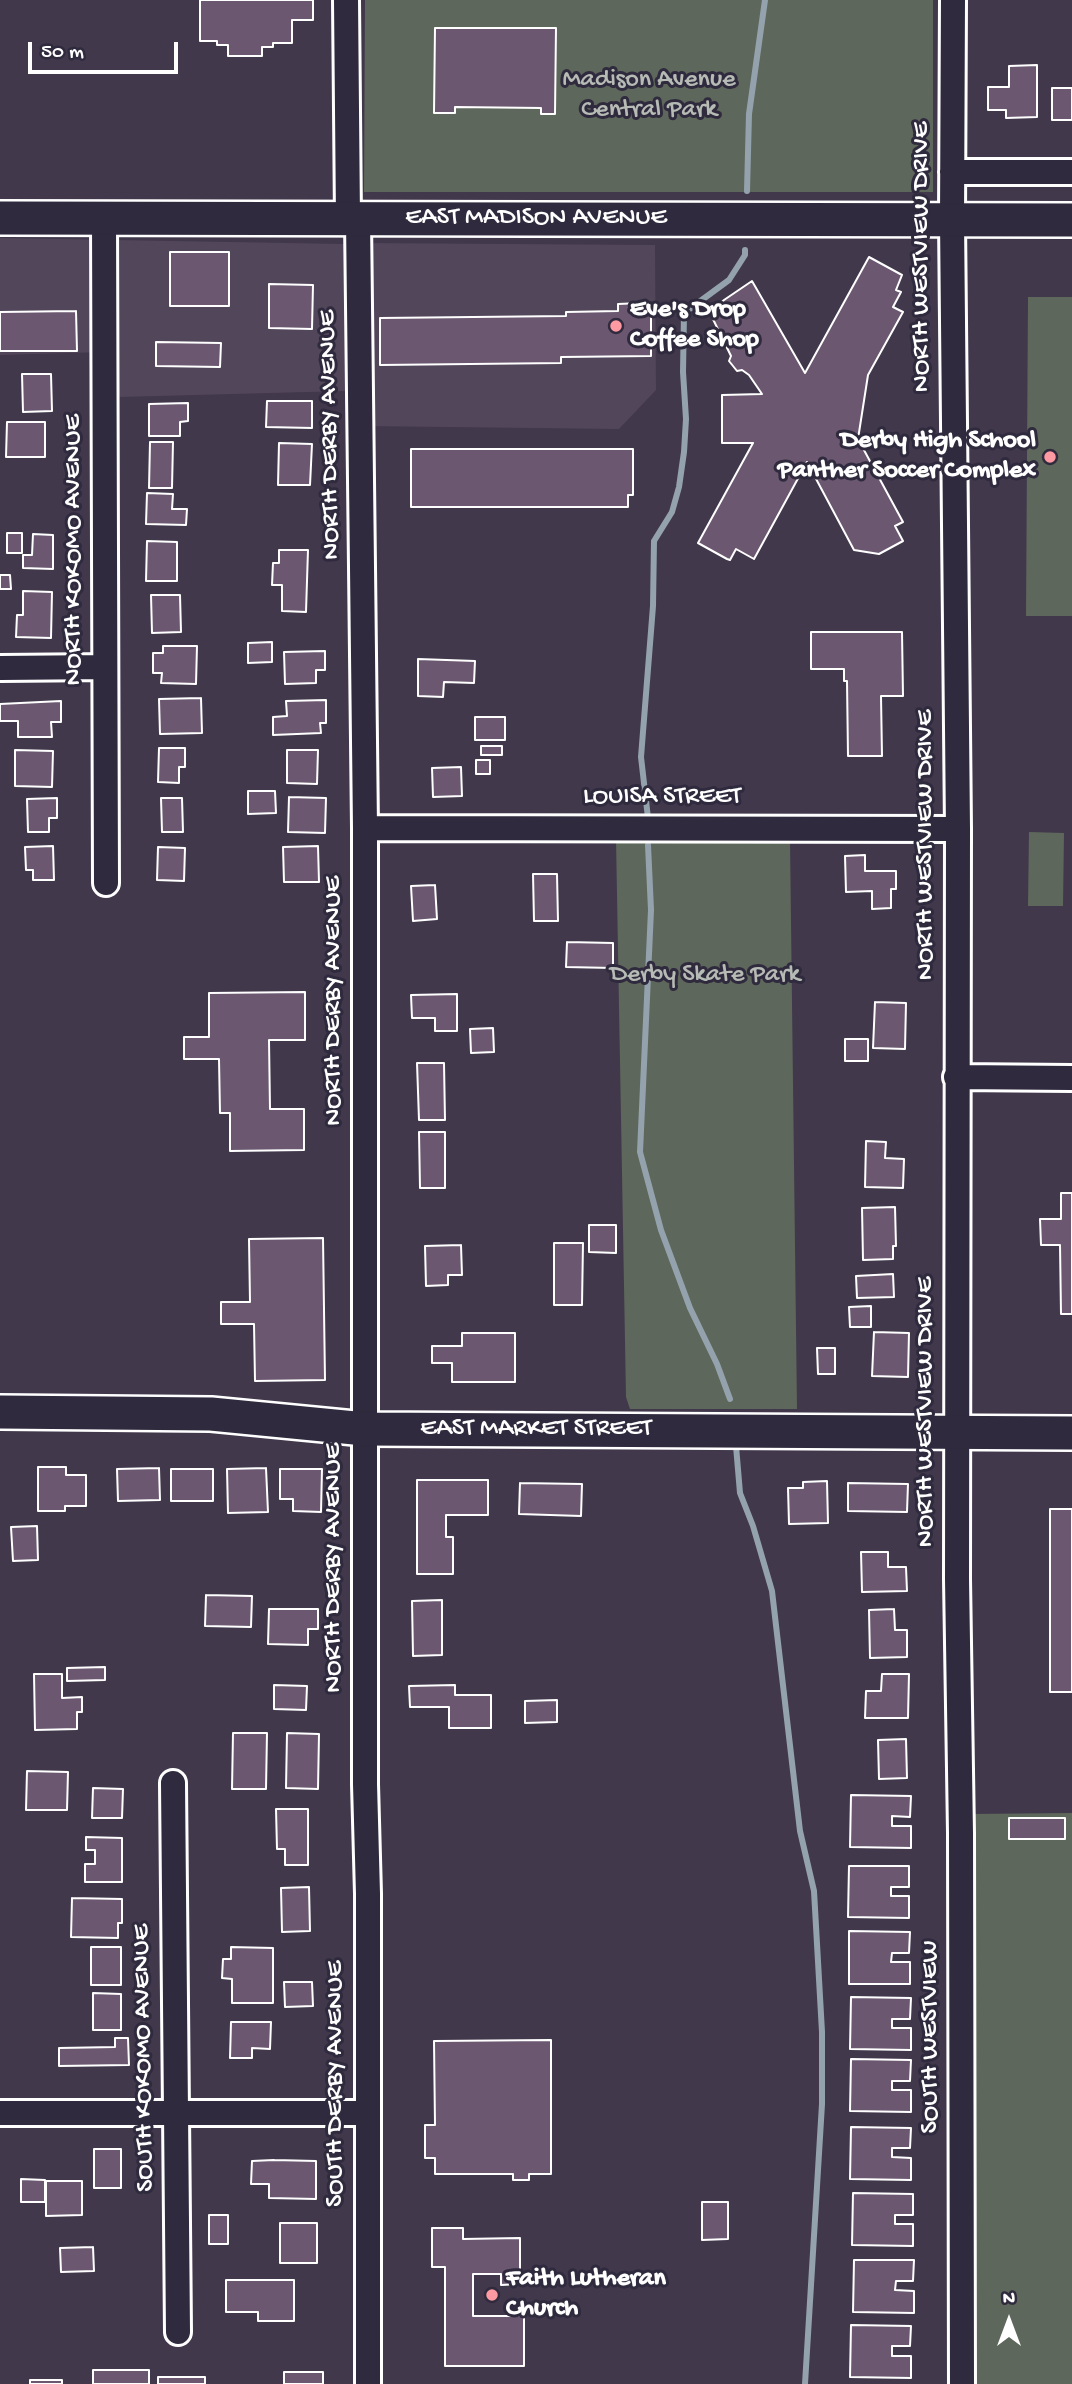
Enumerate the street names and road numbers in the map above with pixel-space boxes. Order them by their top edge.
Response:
street label: NORTH WESTVIEW DRIVE [907,122,939,392]
street label: EAST MADISON AVENUE [405,203,667,235]
street label: NORTH DERBY AVENUE [313,310,349,560]
street label: NORTH KOKOMO AVENUE [59,414,91,686]
street label: NORTH WESTVIEW DRIVE [911,710,943,980]
street label: LOUISA STREET [583,782,741,814]
street label: NORTH DERBY AVENUE [319,876,351,1126]
street label: NORTH WESTVIEW DRIVE [911,1277,943,1547]
street label: EAST MARKET STREET [420,1414,652,1446]
street label: NORTH DERBY AVENUE [319,1443,351,1693]
street label: SOUTH KOKOMO AVENUE [127,1924,163,2192]
street label: SOUTH WESTVIEW [916,1940,948,2134]
street label: SOUTH DERBY AVENUE [321,1961,353,2207]

